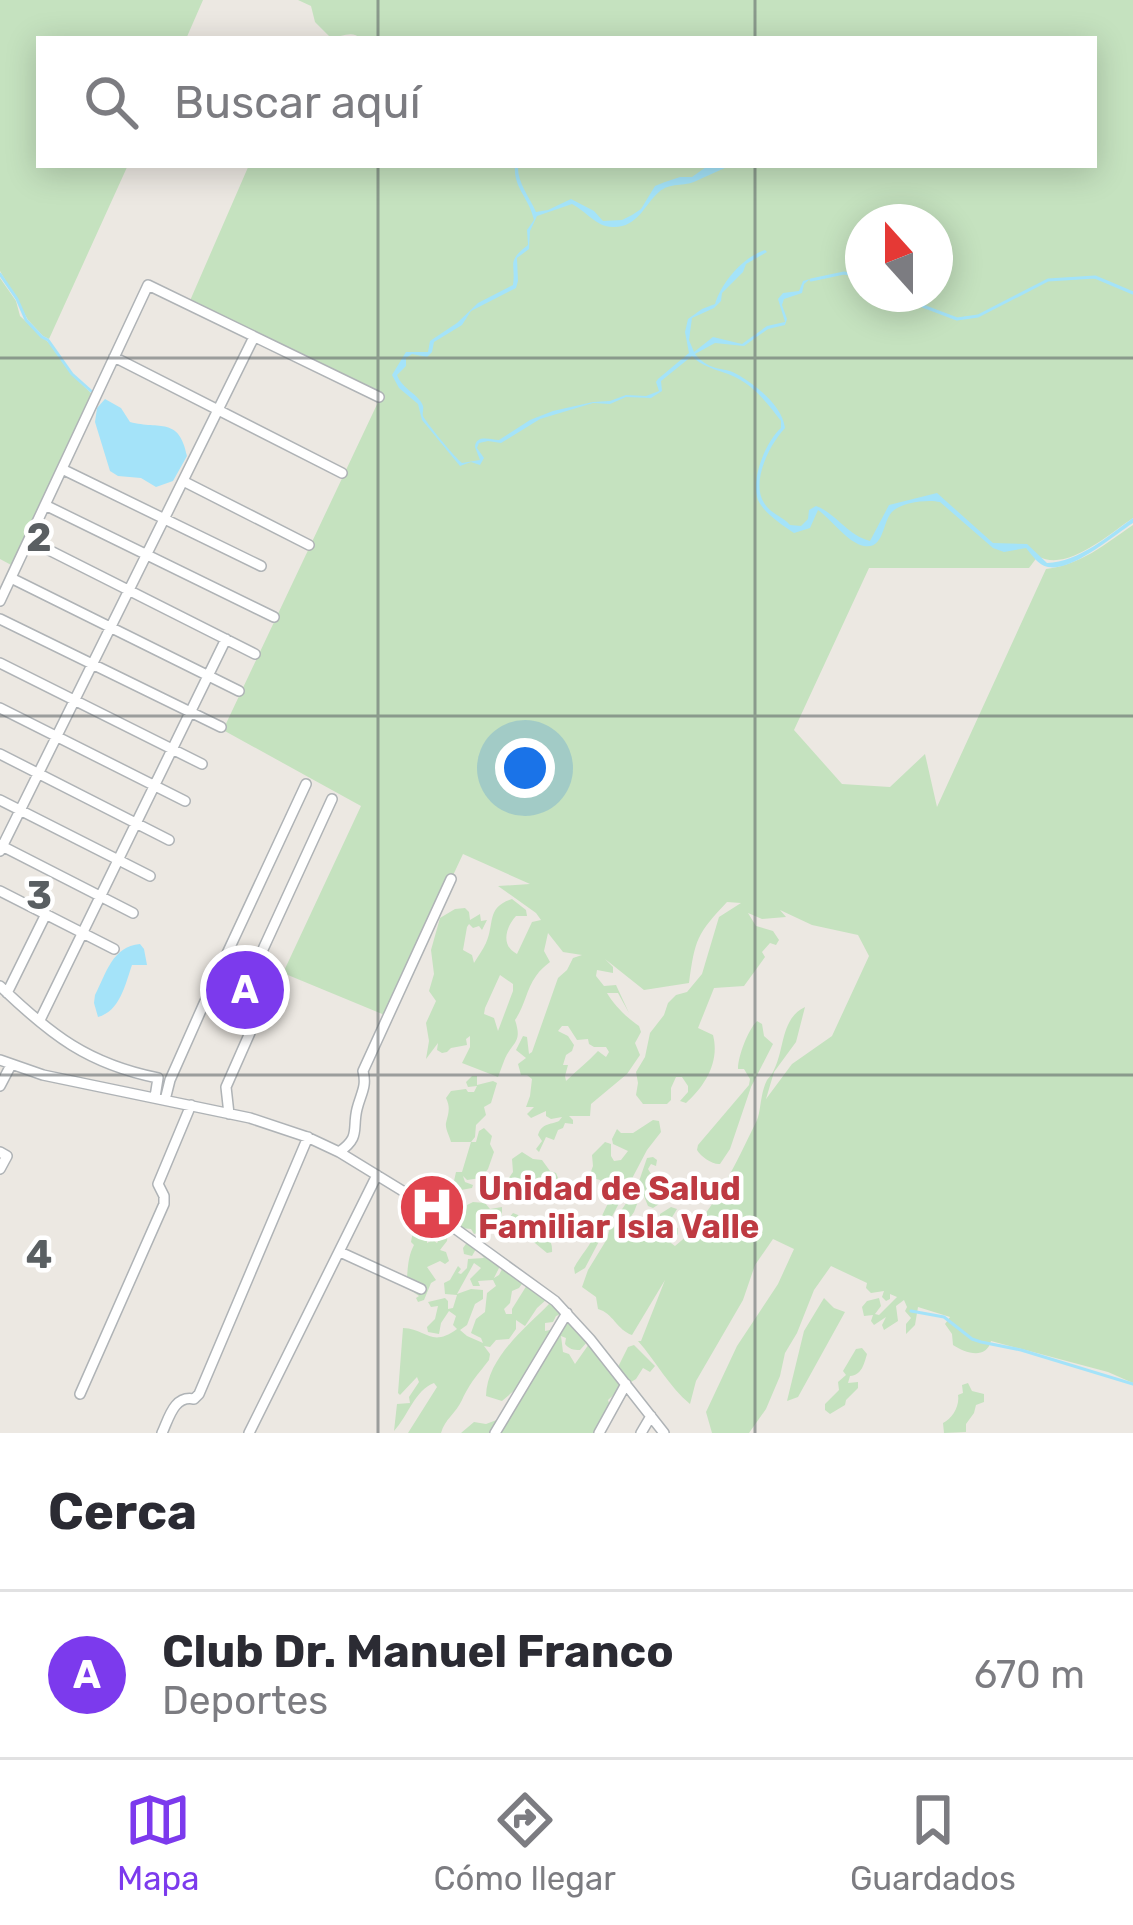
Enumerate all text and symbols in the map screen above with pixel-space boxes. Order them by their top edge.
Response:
search box [36,36,1097,168]
icon: search [78,69,144,135]
text: Buscar aquí [174,76,421,129]
north arrow [845,204,953,312]
text: 2 [26,515,52,561]
your location [495,738,555,798]
text: 3 [26,873,52,919]
pin: A [206,945,284,1035]
place label: Unidad de Salud Familiar Isla Valle [478,1169,759,1246]
hospital icon: Unidad de Salud Familiar Isla Valle [397,1172,467,1242]
text: 4 [26,1232,52,1278]
text: Cerca [48,1481,197,1542]
text: Club Dr. Manuel Franco [162,1625,674,1678]
text: A [73,1652,101,1698]
text: 670 m [974,1652,1085,1698]
text: Deportes [162,1678,328,1724]
tab: Mapa [117,1787,199,1898]
tab: Cómo llegar [434,1787,616,1898]
tab: Guardados [850,1787,1016,1898]

